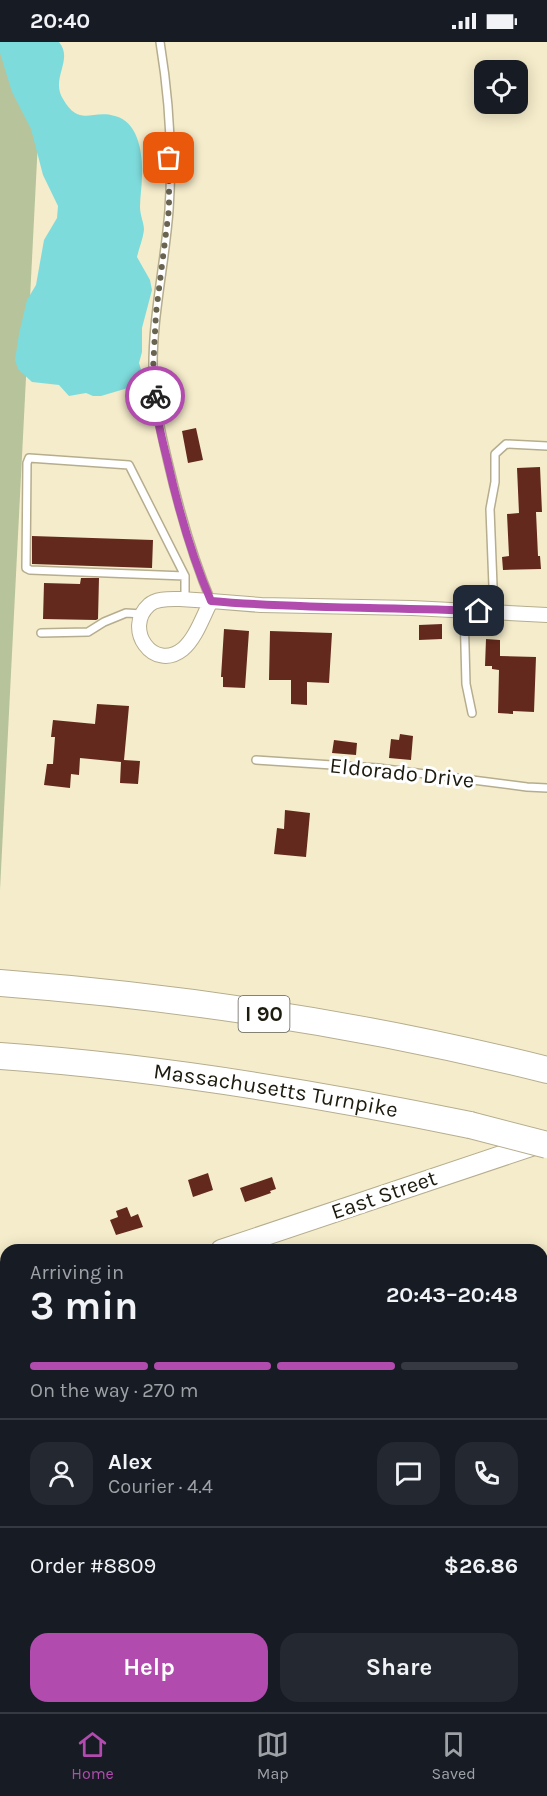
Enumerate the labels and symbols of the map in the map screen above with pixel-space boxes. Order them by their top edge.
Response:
pin [143,132,194,183]
courier [125,366,185,426]
pin [453,585,504,636]
street label: Eldorado Drive [328,752,476,794]
road number: I 90 [238,996,290,1032]
street label: Massachusetts Turnpike [152,1058,400,1123]
street label: East Street [328,1165,440,1225]

